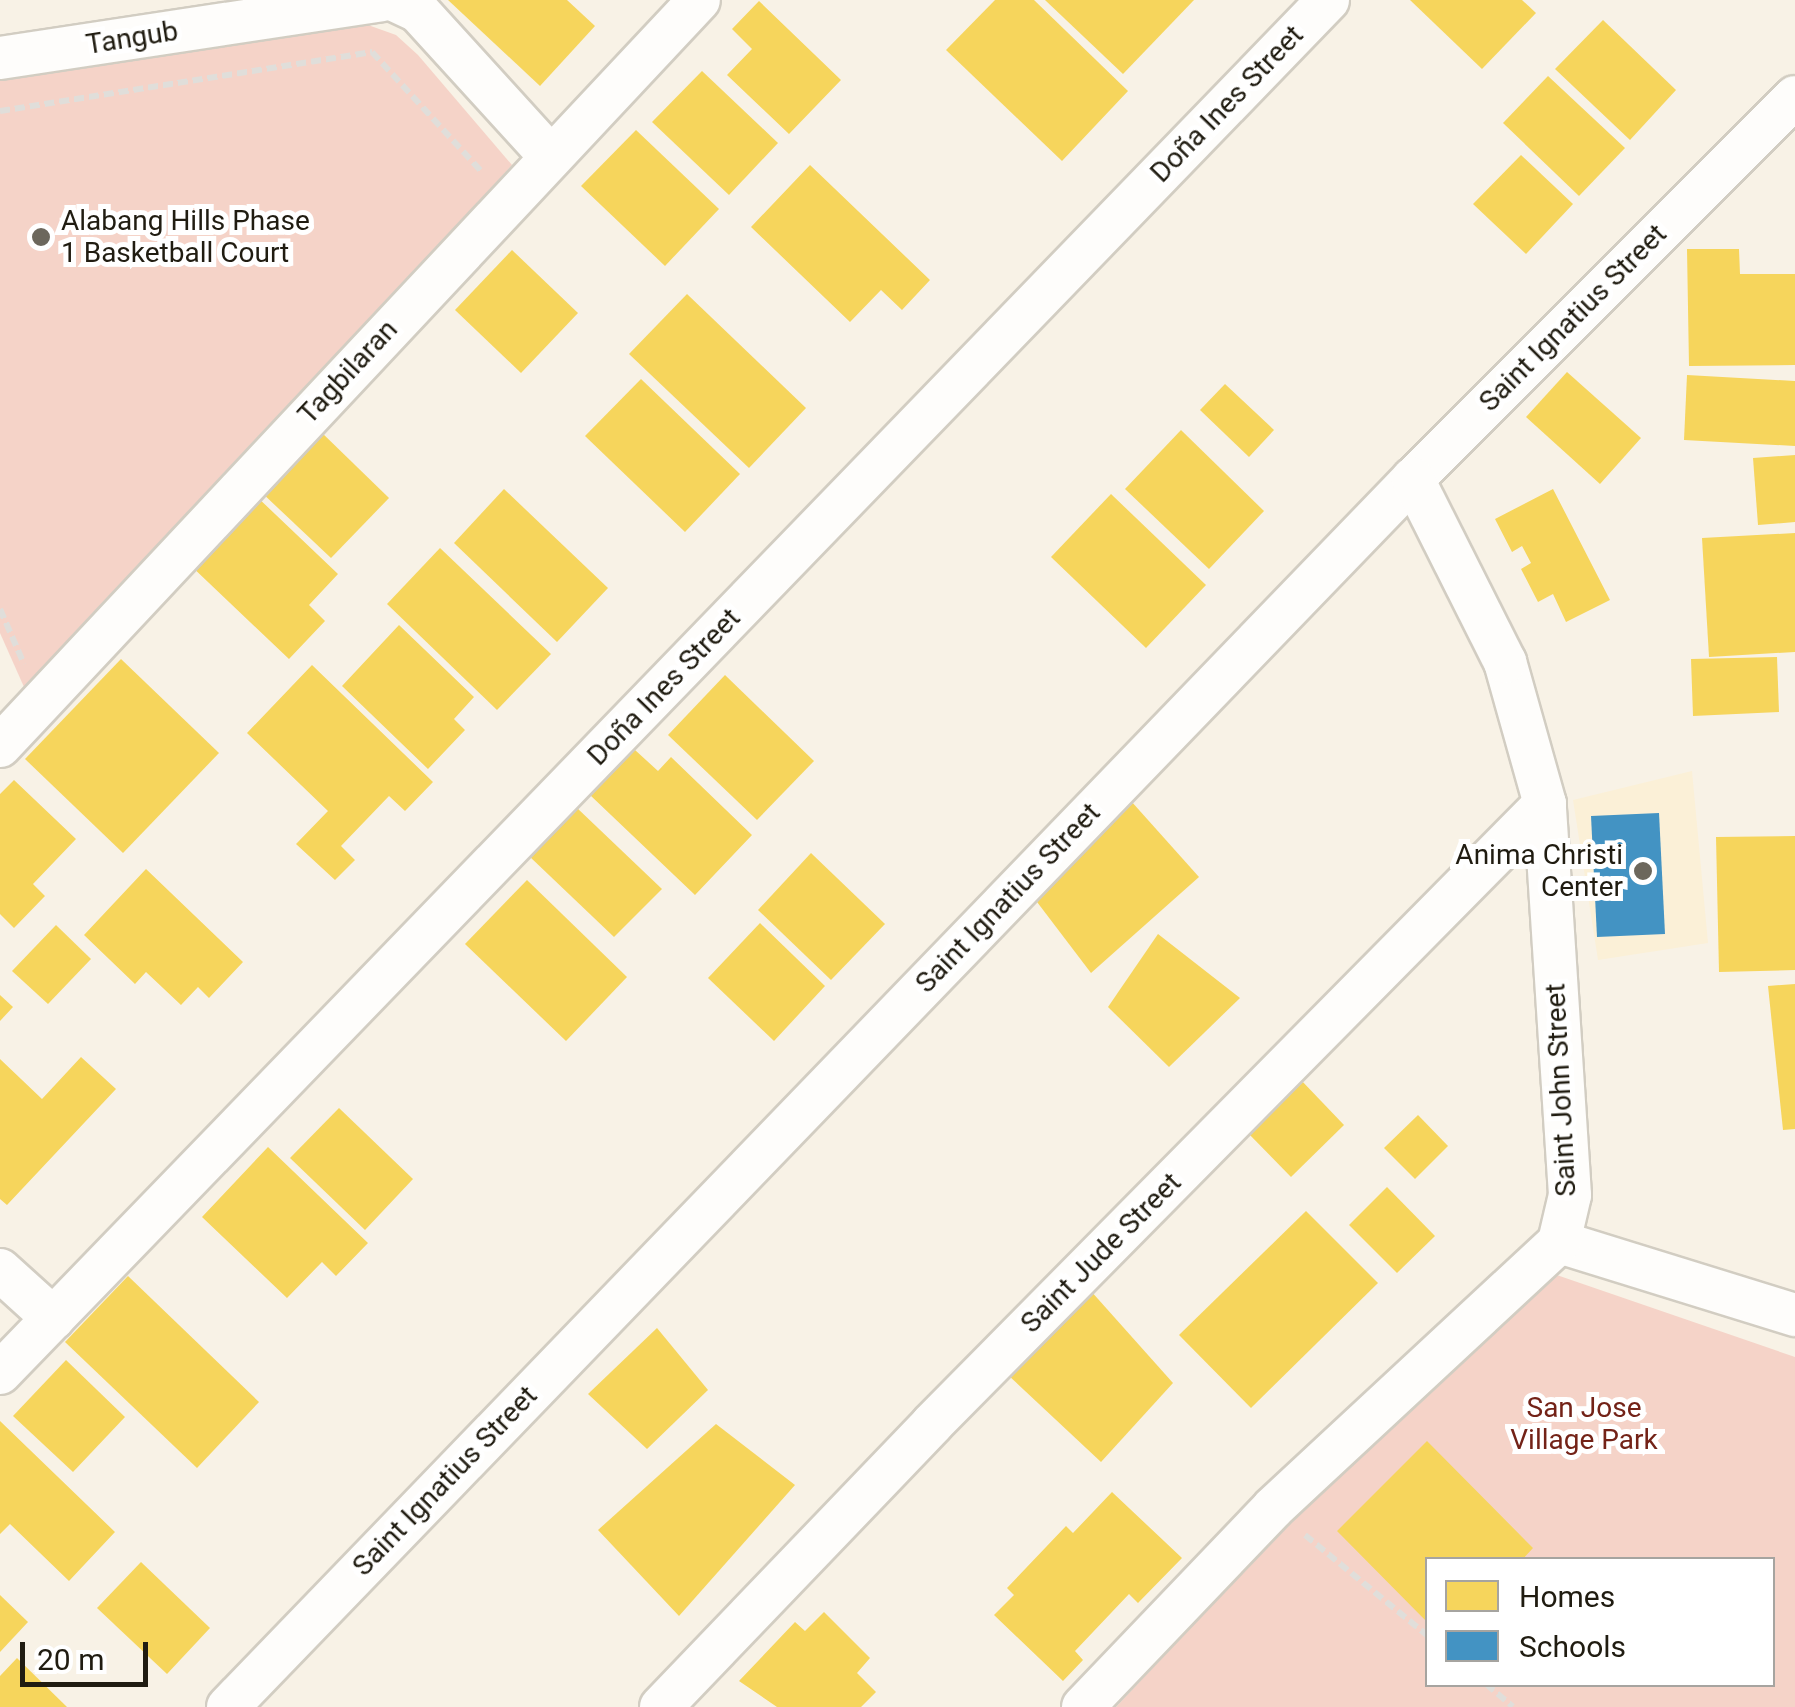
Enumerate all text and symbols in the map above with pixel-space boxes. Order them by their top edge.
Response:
street label: Tangub [84,14,180,62]
street label: Doña Ines Street [1144,19,1310,189]
place label: Alabang Hills Phase 1 Basketball Court [61,204,310,270]
street label: Saint Ignatius Street [1472,217,1674,419]
marker: Alabang Hills Phase 1 Basketball Court [30,226,52,248]
street label: Tagbilaran [291,313,405,431]
street label: Doña Ines Street [581,602,747,772]
street label: Saint Ignatius Street [909,796,1107,1000]
place label: Anima Christi Center [1455,838,1623,904]
marker: Anima Christi Center [1632,860,1654,882]
street label: Saint John Street [1539,983,1583,1197]
street label: Saint Jude Street [1014,1166,1188,1340]
street label: Saint Ignatius Street [346,1379,544,1583]
park label: San Jose Village Park [1510,1391,1658,1457]
legend [1425,1557,1775,1687]
text: Homes [1519,1579,1615,1614]
scale bar [25,1622,152,1684]
text: Schools [1519,1629,1626,1664]
text: 20 m [37,1642,104,1677]

